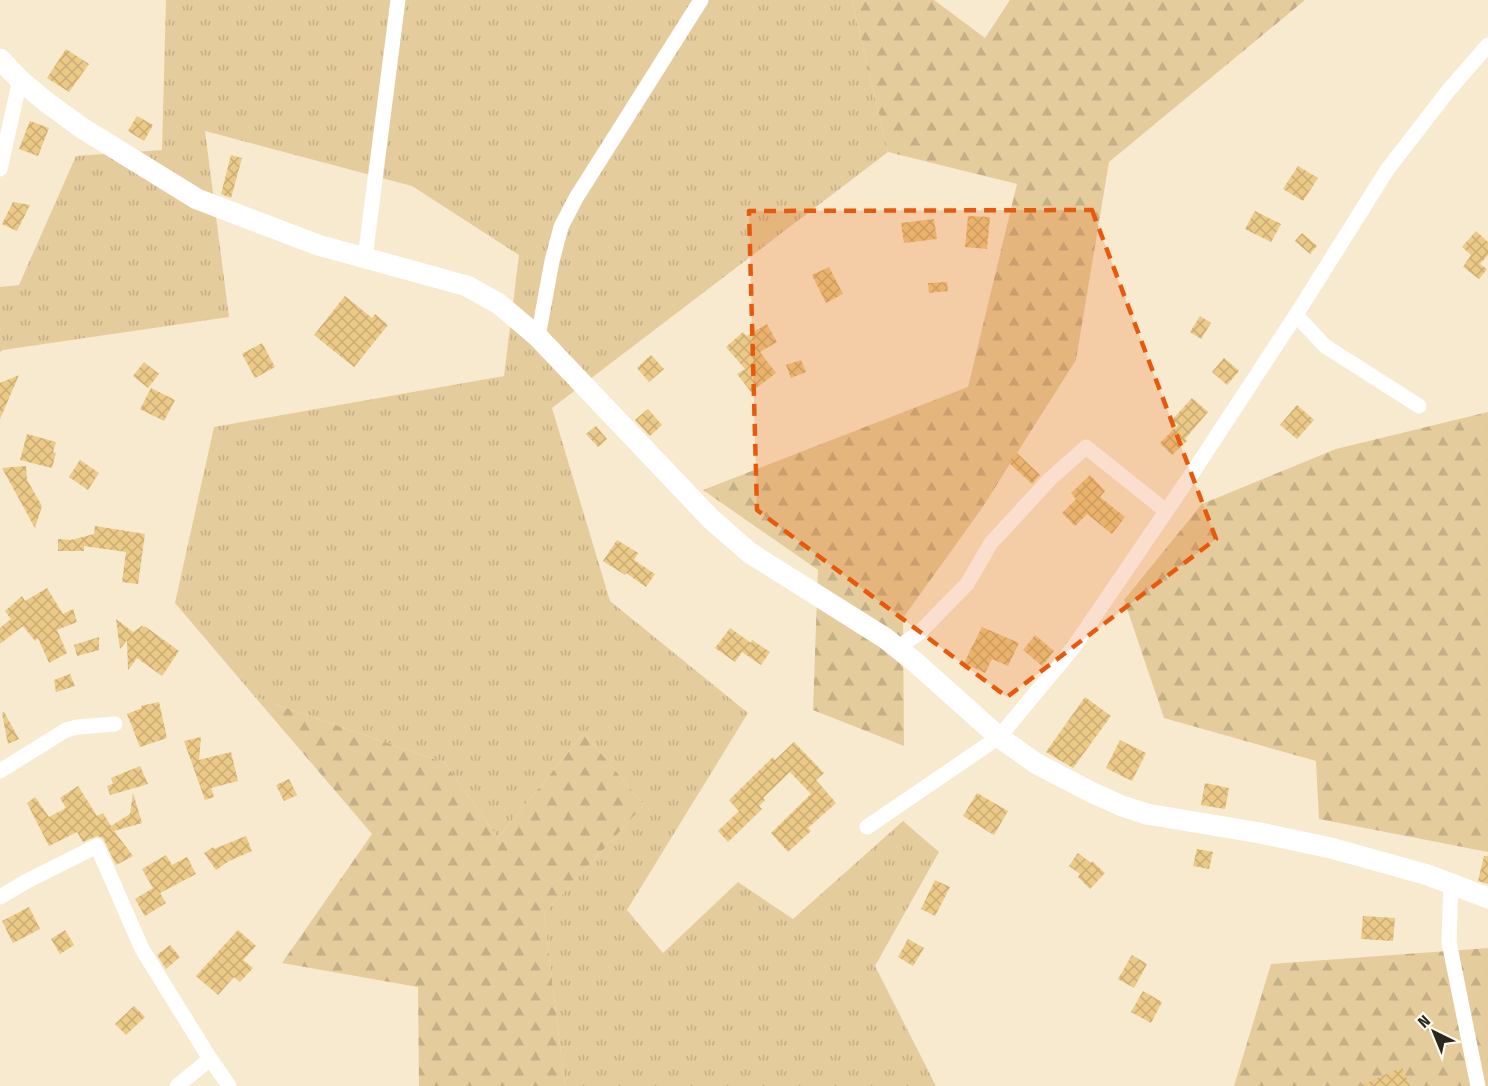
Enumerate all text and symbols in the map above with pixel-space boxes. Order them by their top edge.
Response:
north arrow [1404,1002,1464,1062]
text: N [1414,1011,1434,1032]

